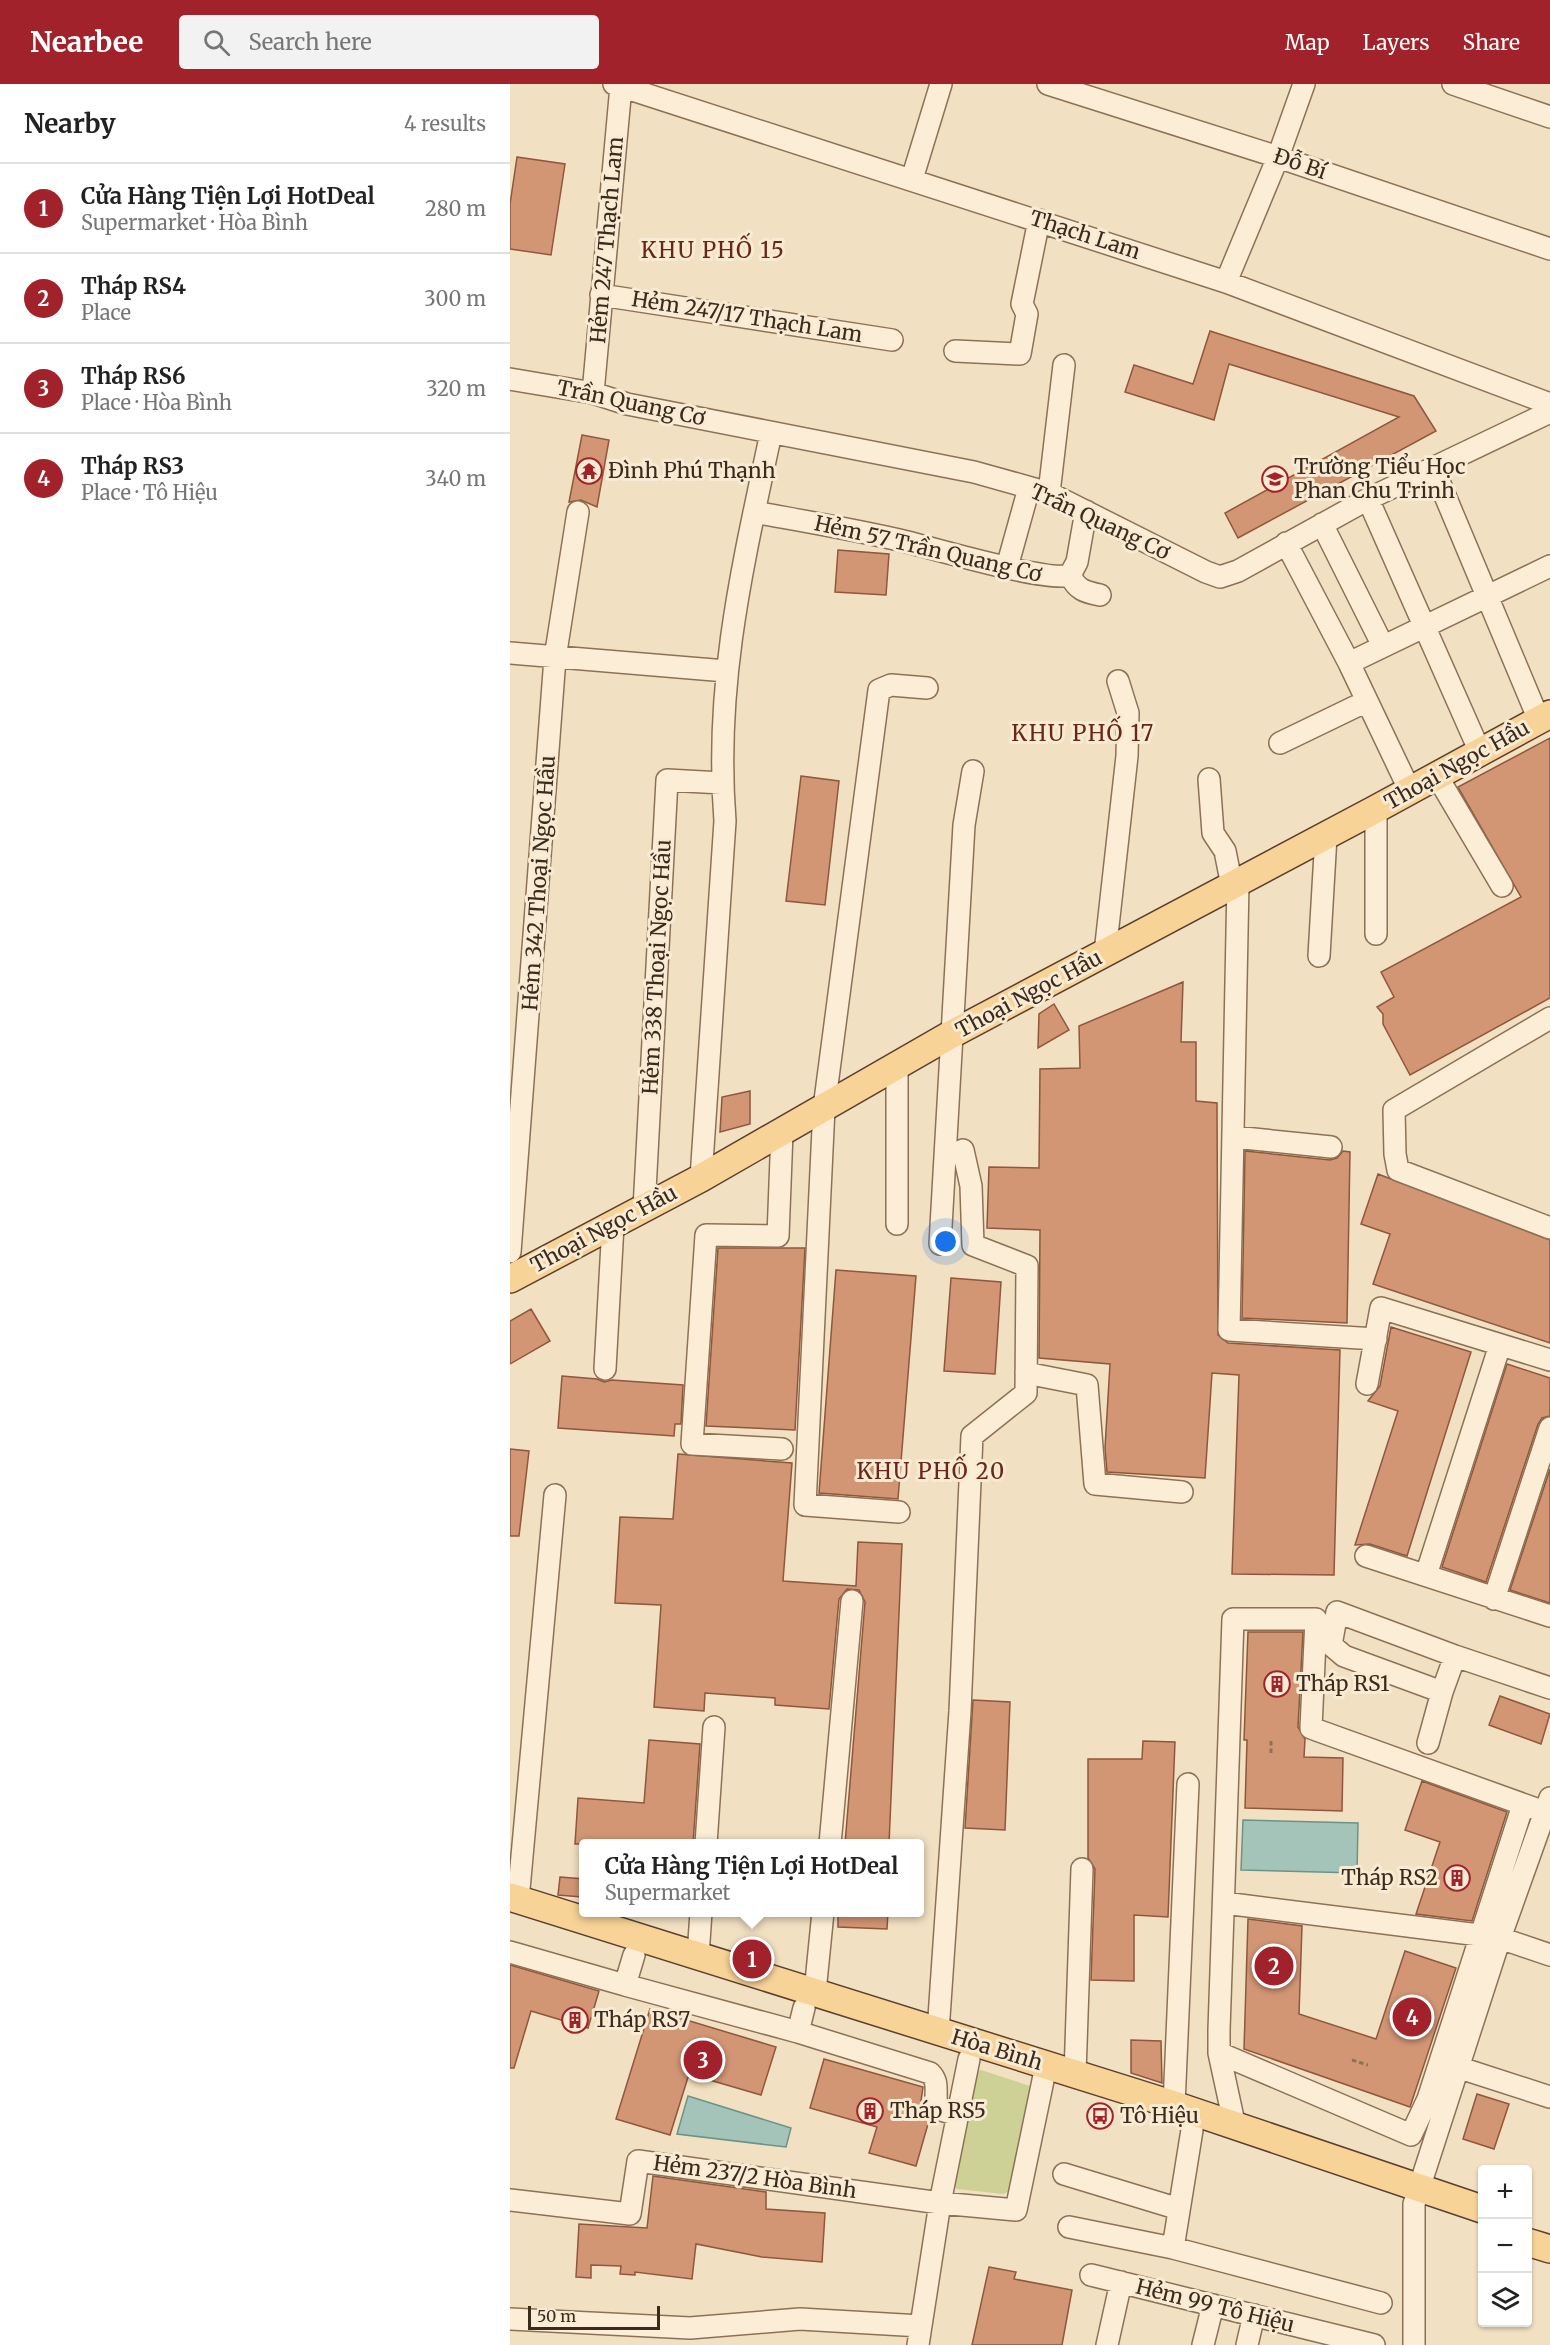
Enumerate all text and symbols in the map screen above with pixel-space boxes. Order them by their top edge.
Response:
search box [179,15,599,69]
text: Nearbee [30,24,143,60]
icon: search [200,26,233,59]
text: Search here [248,28,372,56]
text: Map [1285,29,1330,56]
text: Layers [1363,29,1430,56]
text: Share [1463,29,1520,56]
text: Nearby [24,107,116,140]
text: 4 results [404,111,486,136]
street label: Hẻm 247 Thạch Lam [584,135,629,345]
street label: Đỗ Bí [1270,141,1332,186]
text: Cửa Hàng Tiện Lợi HotDeal [81,182,375,210]
text: 1 [39,196,48,221]
text: 280 m [425,196,486,221]
street label: Thạch Lam [1026,204,1144,265]
text: Supermarket · Hòa Bình [81,210,308,235]
district label: KHU PHỐ 15 [641,232,785,264]
text: Tháp RS4 [81,272,186,300]
street label: Hẻm 247/17 Thạch Lam [630,285,865,348]
text: 2 [38,286,49,311]
text: 300 m [424,286,486,311]
text: Place [81,300,131,325]
text: Tháp RS6 [81,362,186,390]
street label: Trần Quang Cơ [555,374,708,431]
text: 3 [38,376,49,401]
text: 320 m [426,376,486,401]
text: Place · Hòa Bình [81,390,232,415]
text: Tháp RS3 [81,452,184,480]
place label: Trường Tiểu Học Phan Chu Trinh [1294,452,1466,504]
temple icon: Đình Phú Thạnh [574,456,604,486]
place label: Đình Phú Thạnh [608,457,776,484]
school or university icon: Trường Tiểu Học Phan Chu Trinh [1260,464,1290,494]
text: 4 [37,466,50,491]
text: 340 m [425,466,486,491]
street label: Trần Quang Cơ [1026,477,1174,566]
text: Place · Tô Hiệu [81,480,218,505]
street label: Hẻm 57 Trần Quang Cơ [812,509,1044,588]
street label: Thoại Ngọc Hầu [1379,714,1534,816]
district label: KHU PHỐ 17 [1011,715,1155,747]
street label: Hẻm 342 Thoại Ngọc Hầu [516,754,561,1012]
street label: Hẻm 338 Thoại Ngọc Hầu [636,839,677,1095]
street label: Thoại Ngọc Hầu [951,944,1107,1043]
street label: Thoại Ngọc Hầu [526,1179,682,1278]
your location [931,1227,960,1256]
district label: KHU PHỐ 20 [856,1453,1006,1485]
building icon: Tháp RS1 [1262,1669,1292,1699]
place label: Tháp RS1 [1296,1670,1390,1697]
popup [579,1839,924,1917]
text: Cửa Hàng Tiện Lợi HotDeal [605,1852,898,1880]
building icon: Tháp RS2 [1442,1863,1472,1893]
place label: Tháp RS2 [1341,1864,1438,1891]
text: Supermarket [605,1880,730,1905]
pin: 1 [732,1936,772,1982]
pin: 2 [1254,1944,1293,1988]
pin: 4 [1392,1994,1432,2040]
building icon: Tháp RS7 [560,2005,590,2035]
place label: Tháp RS7 [594,2006,690,2033]
street label: Hòa Bình [948,2023,1046,2076]
pin: 3 [684,2038,722,2082]
building icon: Tháp RS5 [855,2096,885,2126]
place label: Tháp RS5 [890,2097,986,2124]
bus stop icon: Tô Hiệu [1085,2101,1115,2131]
place label: Tô Hiệu [1120,2102,1199,2129]
street label: Hẻm 237/2 Hòa Bình [652,2149,859,2204]
map controls [1478,2165,1532,2327]
button: + [1478,2165,1532,2219]
button: − [1478,2219,1532,2273]
street label: Hẻm 99 Tô Hiệu [1133,2273,1297,2338]
button: layers [1478,2273,1532,2327]
scale bar [528,2303,660,2330]
text: 50 m [537,2306,576,2326]

